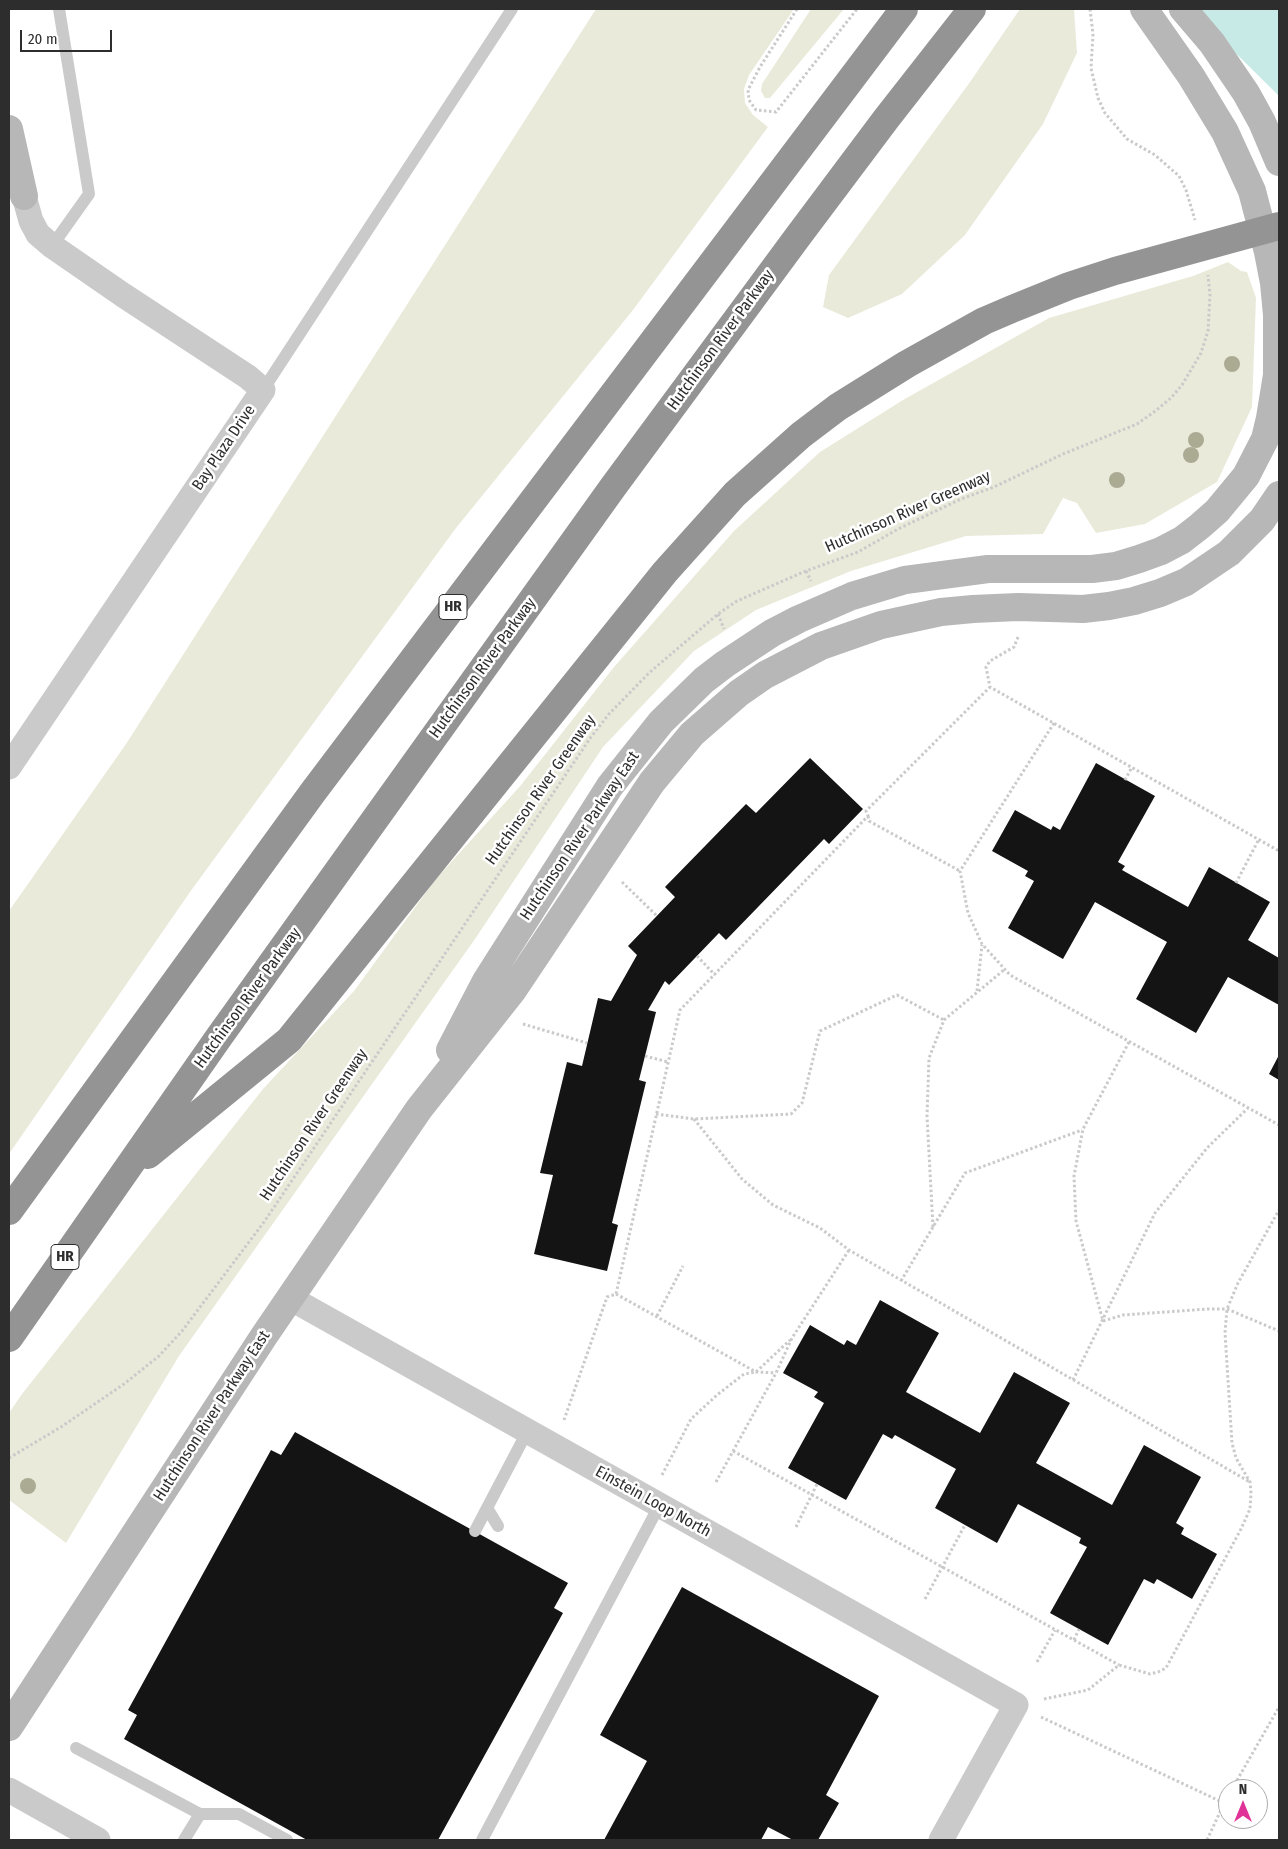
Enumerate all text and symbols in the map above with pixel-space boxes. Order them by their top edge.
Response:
scale bar [22,20,115,52]
text: 20 m [28,30,58,48]
street label: Hutchinson River Parkway [664,266,778,414]
street label: Bay Plaza Drive [188,402,260,494]
street label: Hutchinson River Greenway [822,467,994,557]
street label: Hutchinson River Parkway [426,594,540,742]
road number: HR [439,594,467,620]
street label: Hutchinson River Greenway [482,711,600,869]
street label: Hutchinson River Parkway East [516,748,644,924]
street label: Hutchinson River Parkway [191,924,305,1072]
street label: Hutchinson River Greenway [256,1045,372,1205]
road number: HR [51,1244,79,1270]
street label: Hutchinson River Parkway East [150,1327,274,1505]
street label: Einstein Loop North [592,1462,714,1542]
north arrow [1218,1779,1268,1829]
text: N [1239,1781,1247,1798]

